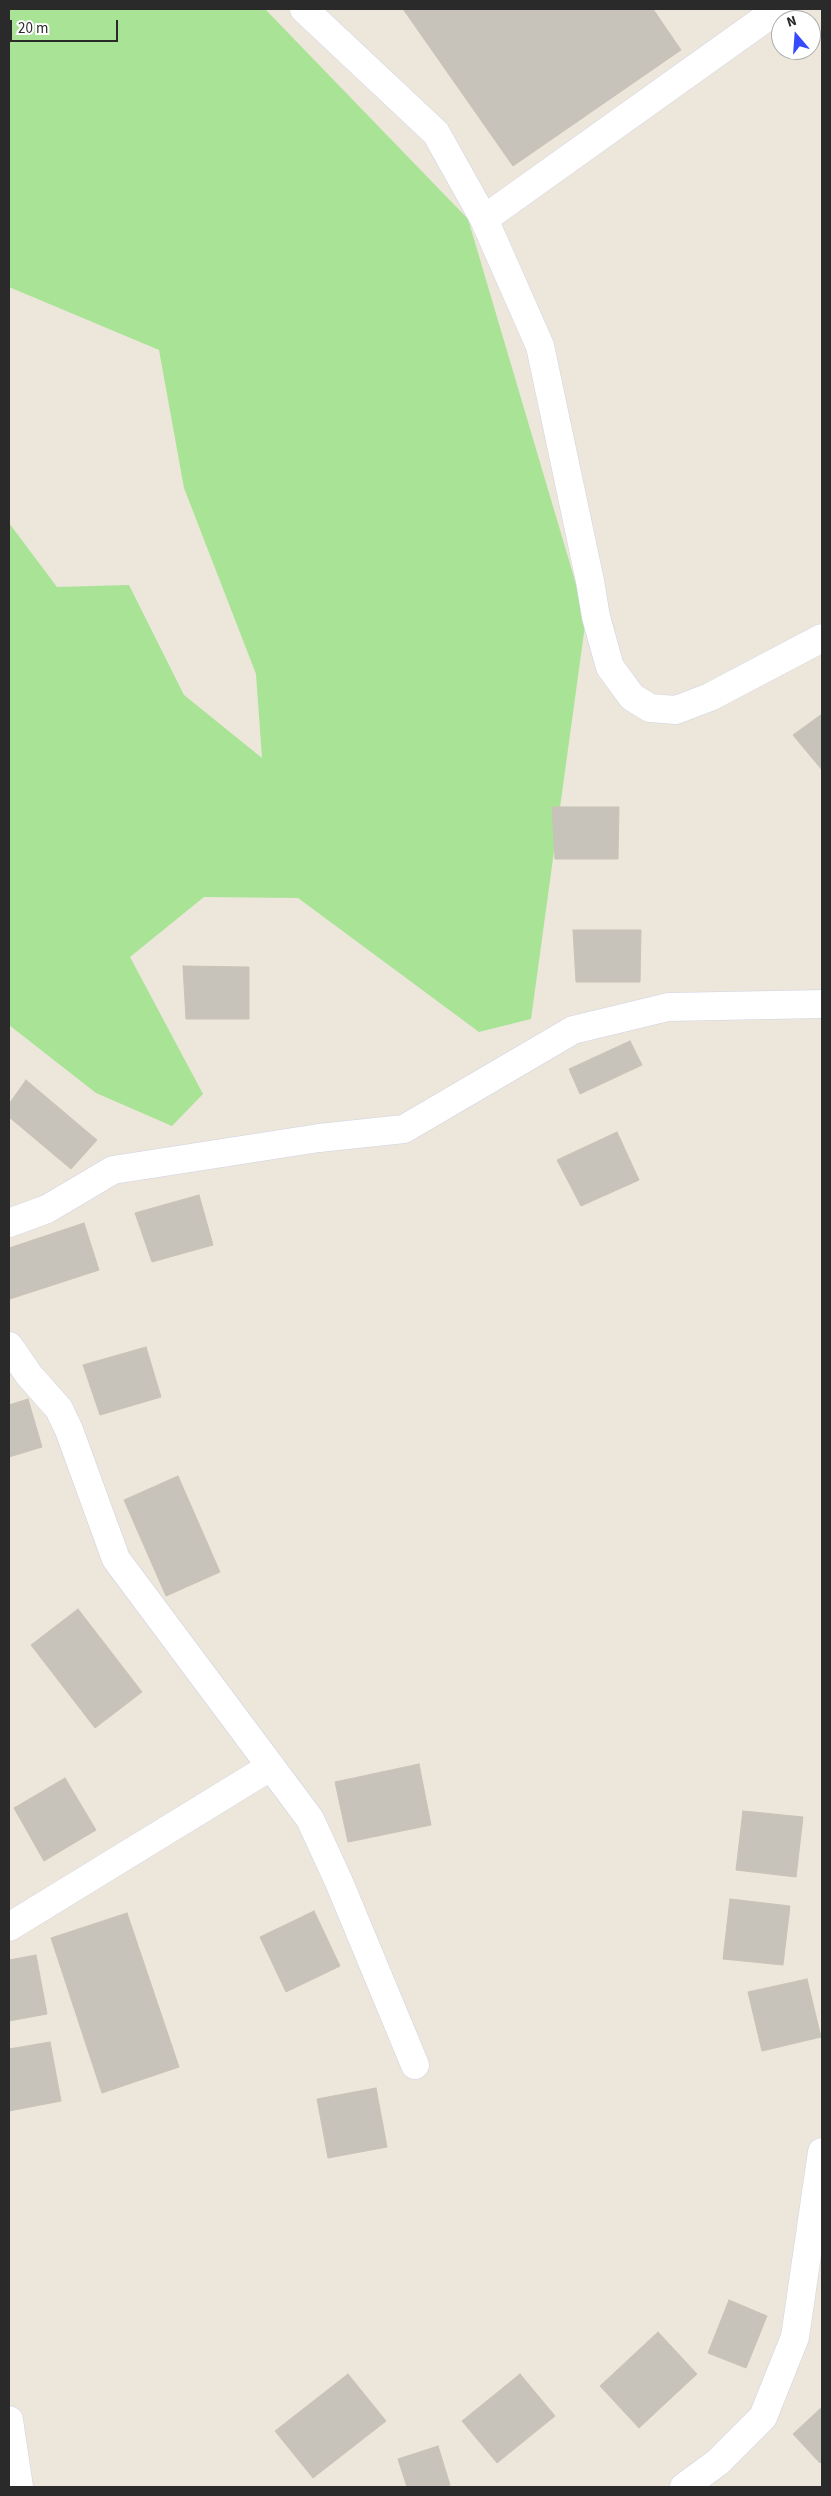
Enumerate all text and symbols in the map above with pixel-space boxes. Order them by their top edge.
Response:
scale bar [12,10,120,42]
north arrow [771,10,821,60]
text: N [784,11,799,33]
text: 20 m [18,18,48,39]

